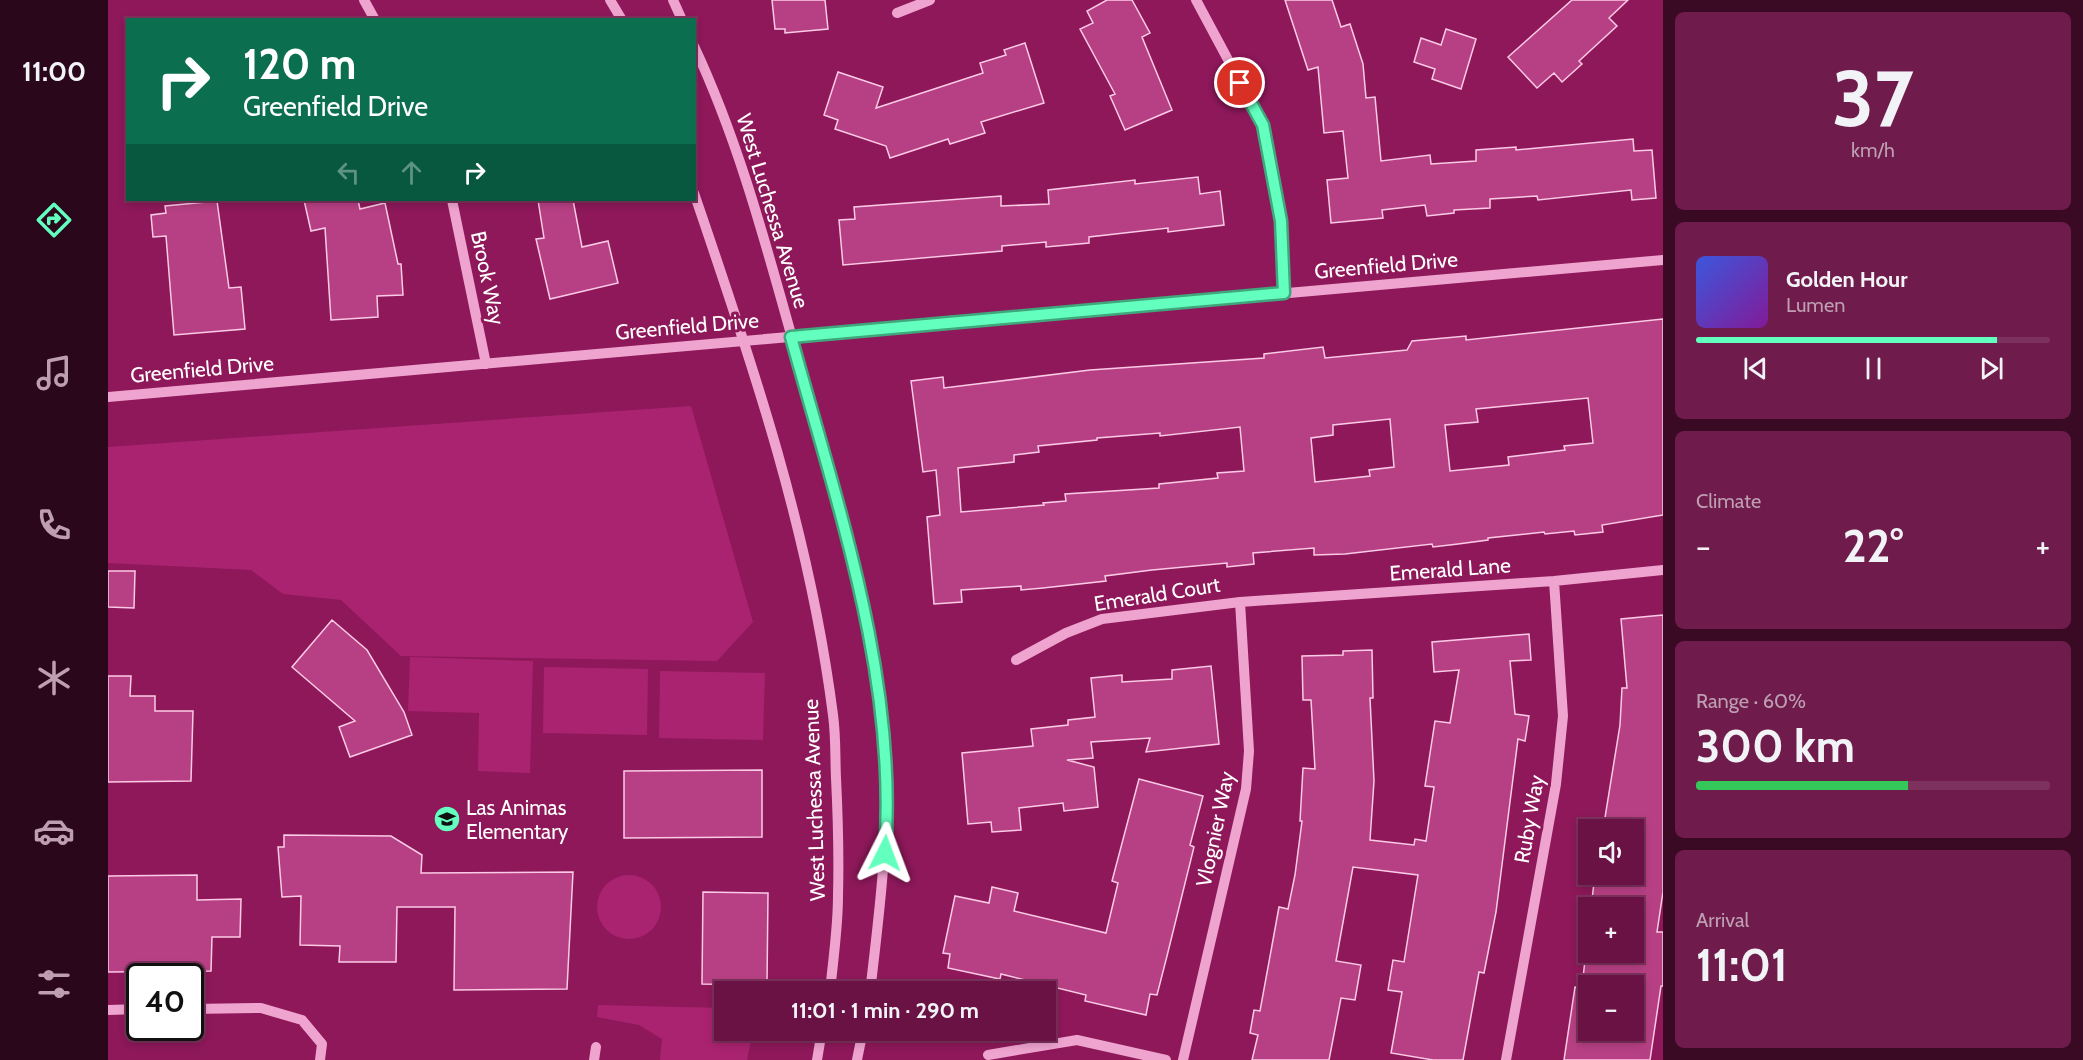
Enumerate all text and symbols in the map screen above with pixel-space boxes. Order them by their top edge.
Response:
text: 120 m [243,38,356,90]
icon: right [144,42,222,120]
text: 37 [1832,51,1914,146]
text: 11:00 [22,55,86,88]
pin [1214,57,1265,108]
icon: arrive [1223,66,1256,99]
text: Greenfield Drive [243,90,428,123]
street label: West Luchessa Avenue [731,111,815,312]
text: km/h [1851,138,1895,162]
icon: left [332,156,365,189]
icon: ahead [395,156,428,189]
icon: right [458,156,491,189]
icon: directions [33,199,75,241]
street label: Brook Way [466,229,510,328]
street label: Greenfield Drive [1313,246,1459,284]
text: Golden Hour [1786,266,1907,293]
text: Lumen [1786,293,1845,317]
street label: Greenfield Drive [614,307,760,345]
street label: Greenfield Drive [129,350,275,388]
icon: music [33,352,75,394]
icon: previous [1739,352,1772,385]
icon: pause [1857,352,1890,385]
icon: next [1975,352,2008,385]
text: Climate [1696,489,1761,513]
icon: phone [33,504,75,546]
text: 22° [1843,519,1903,573]
text: − [1696,526,1711,566]
text: + [2035,526,2050,566]
street label: Emerald Lane [1389,552,1512,586]
street label: Emerald Court [1092,572,1222,616]
icon: climate [33,657,75,699]
text: Range · 60% [1696,689,1806,713]
street label: West Luchessa Avenue [798,698,830,901]
text: 300 km [1696,719,1855,773]
street label: Vlognier Way [1191,769,1239,889]
street label: Ruby Way [1509,772,1549,865]
place label: Las Animas Elementary [466,795,569,844]
school or university icon: Las Animas Elementary [432,804,462,834]
icon: car [33,810,75,852]
map controls [1578,819,1644,1041]
button: sound [1578,819,1644,885]
position arrow [853,821,917,885]
button: + [1578,897,1644,963]
text: Arrival [1696,908,1749,932]
text: 11:01 [1696,938,1788,992]
icon: filters [33,963,75,1005]
speed limit sign: 40 [126,963,204,1041]
button: − [1578,975,1644,1041]
text: 11:01 · 1 min · 290 m [791,997,979,1024]

